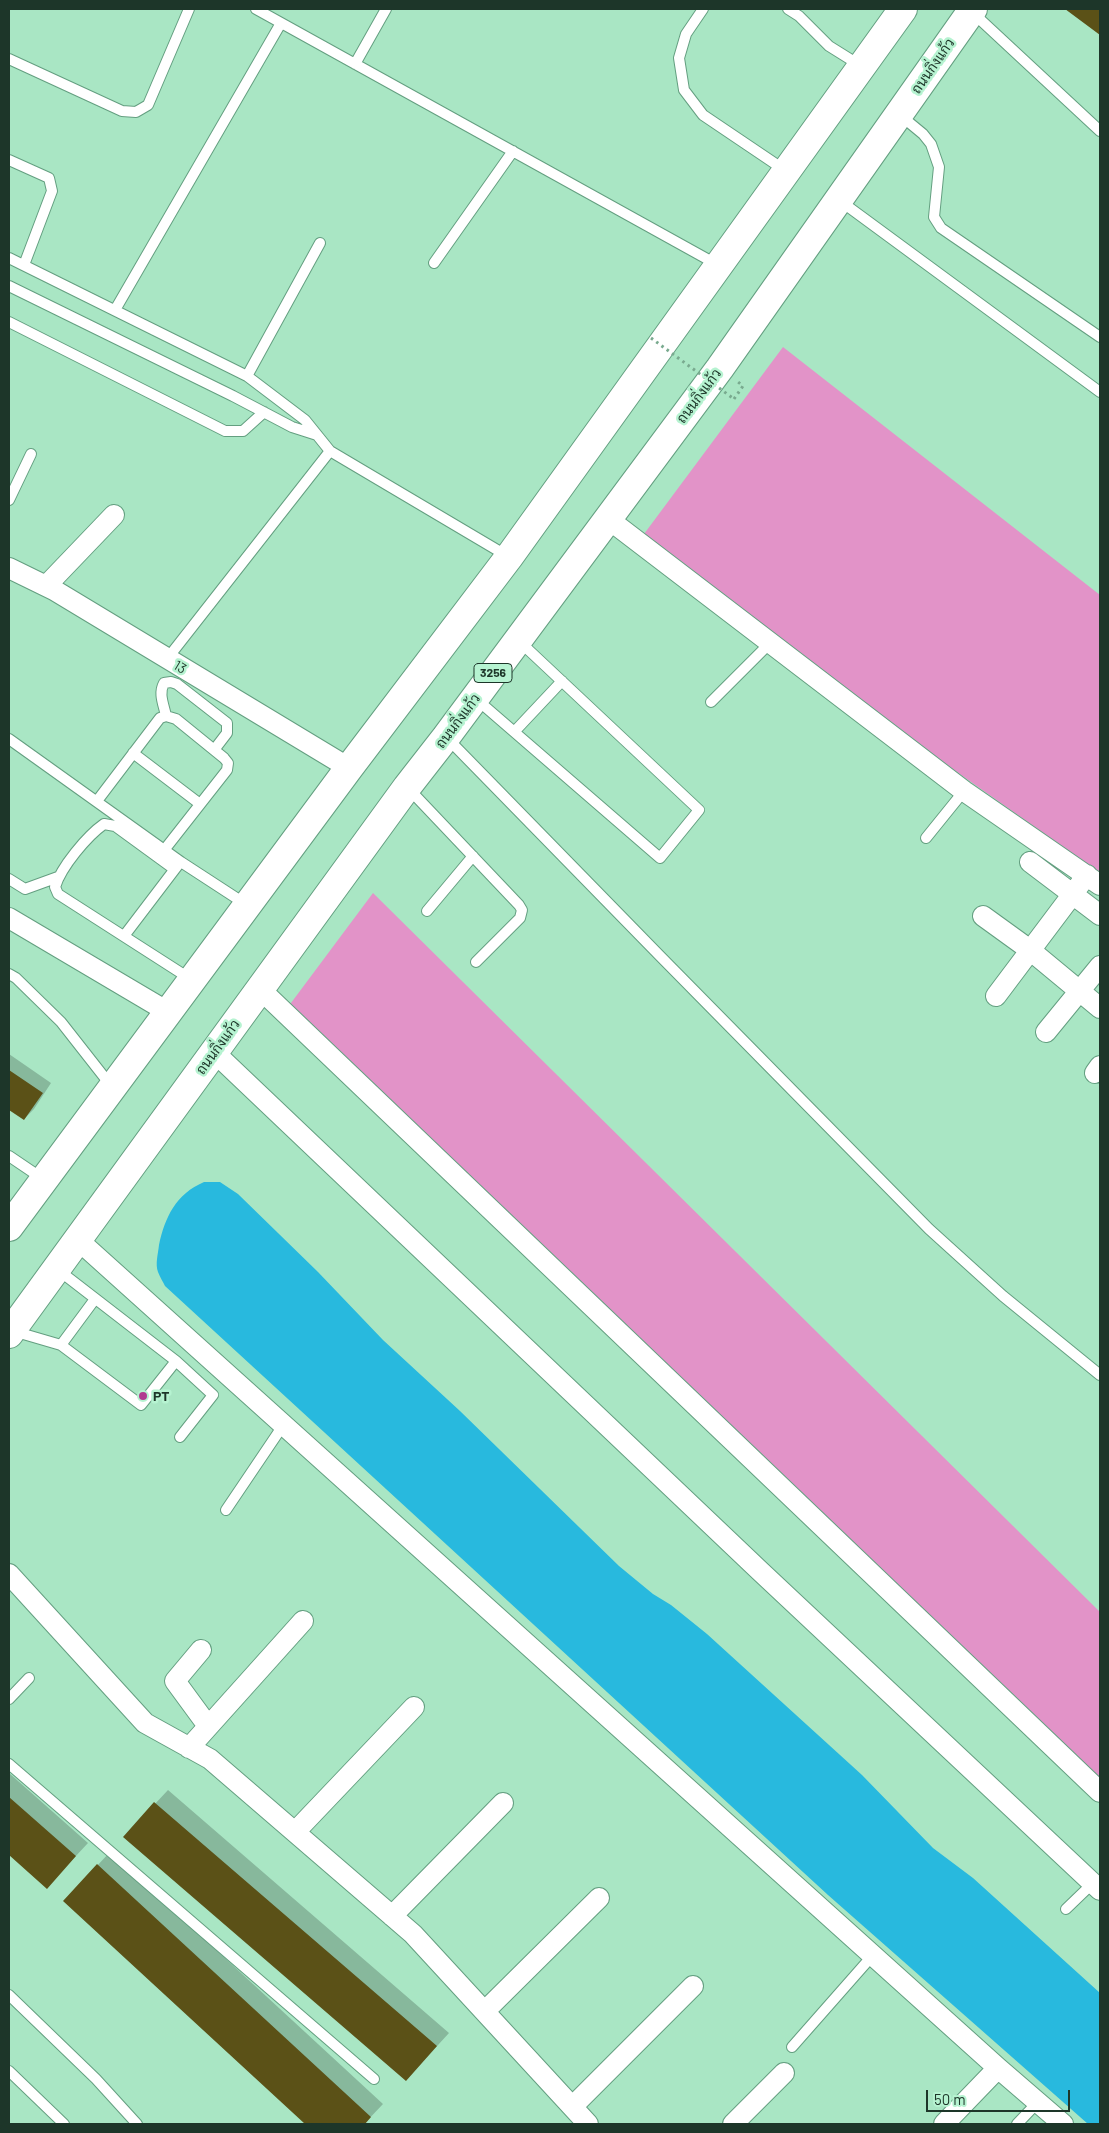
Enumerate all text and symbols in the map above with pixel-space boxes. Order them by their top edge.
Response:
street label: ถนนกิ่งแก้ว [908,35,958,97]
street label: ถนนกิ่งแก้ว [673,365,725,427]
street label: 13 [170,657,190,677]
road number: 3256 [474,664,512,682]
street label: ถนนกิ่งแก้ว [432,690,484,752]
street label: ถนนกิ่งแก้ว [192,1016,244,1078]
place label: PT [153,1388,170,1404]
marker: PT [137,1390,149,1402]
scale bar [929,2080,1073,2112]
text: 50 m [934,2090,966,2108]

